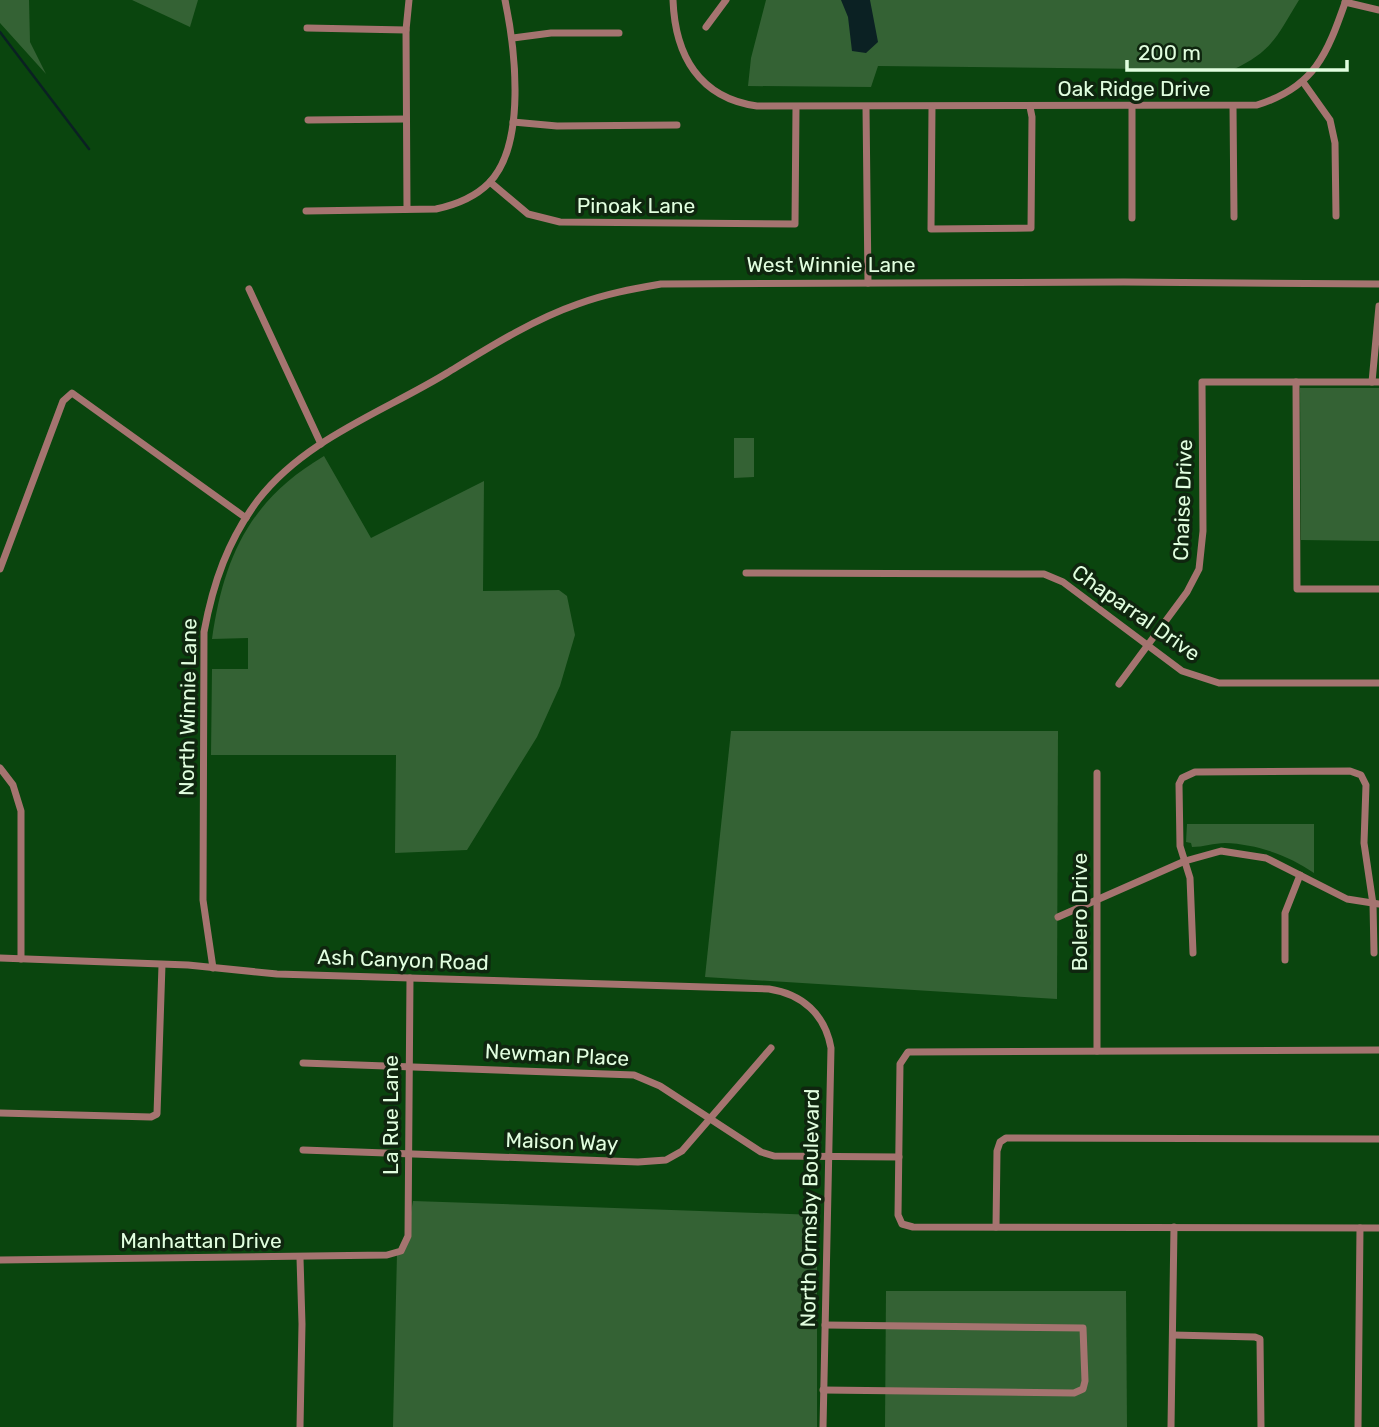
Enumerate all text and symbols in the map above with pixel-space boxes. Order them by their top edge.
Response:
scale bar [1127,28,1348,72]
text: 200 m [1138,40,1201,65]
street label: Oak Ridge Drive [1058,76,1210,101]
street label: Pinoak Lane [577,193,695,218]
street label: West Winnie Lane [746,252,916,277]
street label: Chaise Drive [1168,439,1197,561]
street label: Chaparral Drive [1067,559,1205,666]
street label: North Winnie Lane [173,618,202,796]
street label: Bolero Drive [1067,853,1092,971]
street label: Ash Canyon Road [317,944,489,975]
street label: Newman Place [484,1038,630,1071]
street label: La Rue Lane [378,1055,403,1175]
street label: North Ormsby Boulevard [795,1088,824,1328]
street label: Maison Way [505,1127,619,1156]
street label: Manhattan Drive [120,1228,282,1253]

